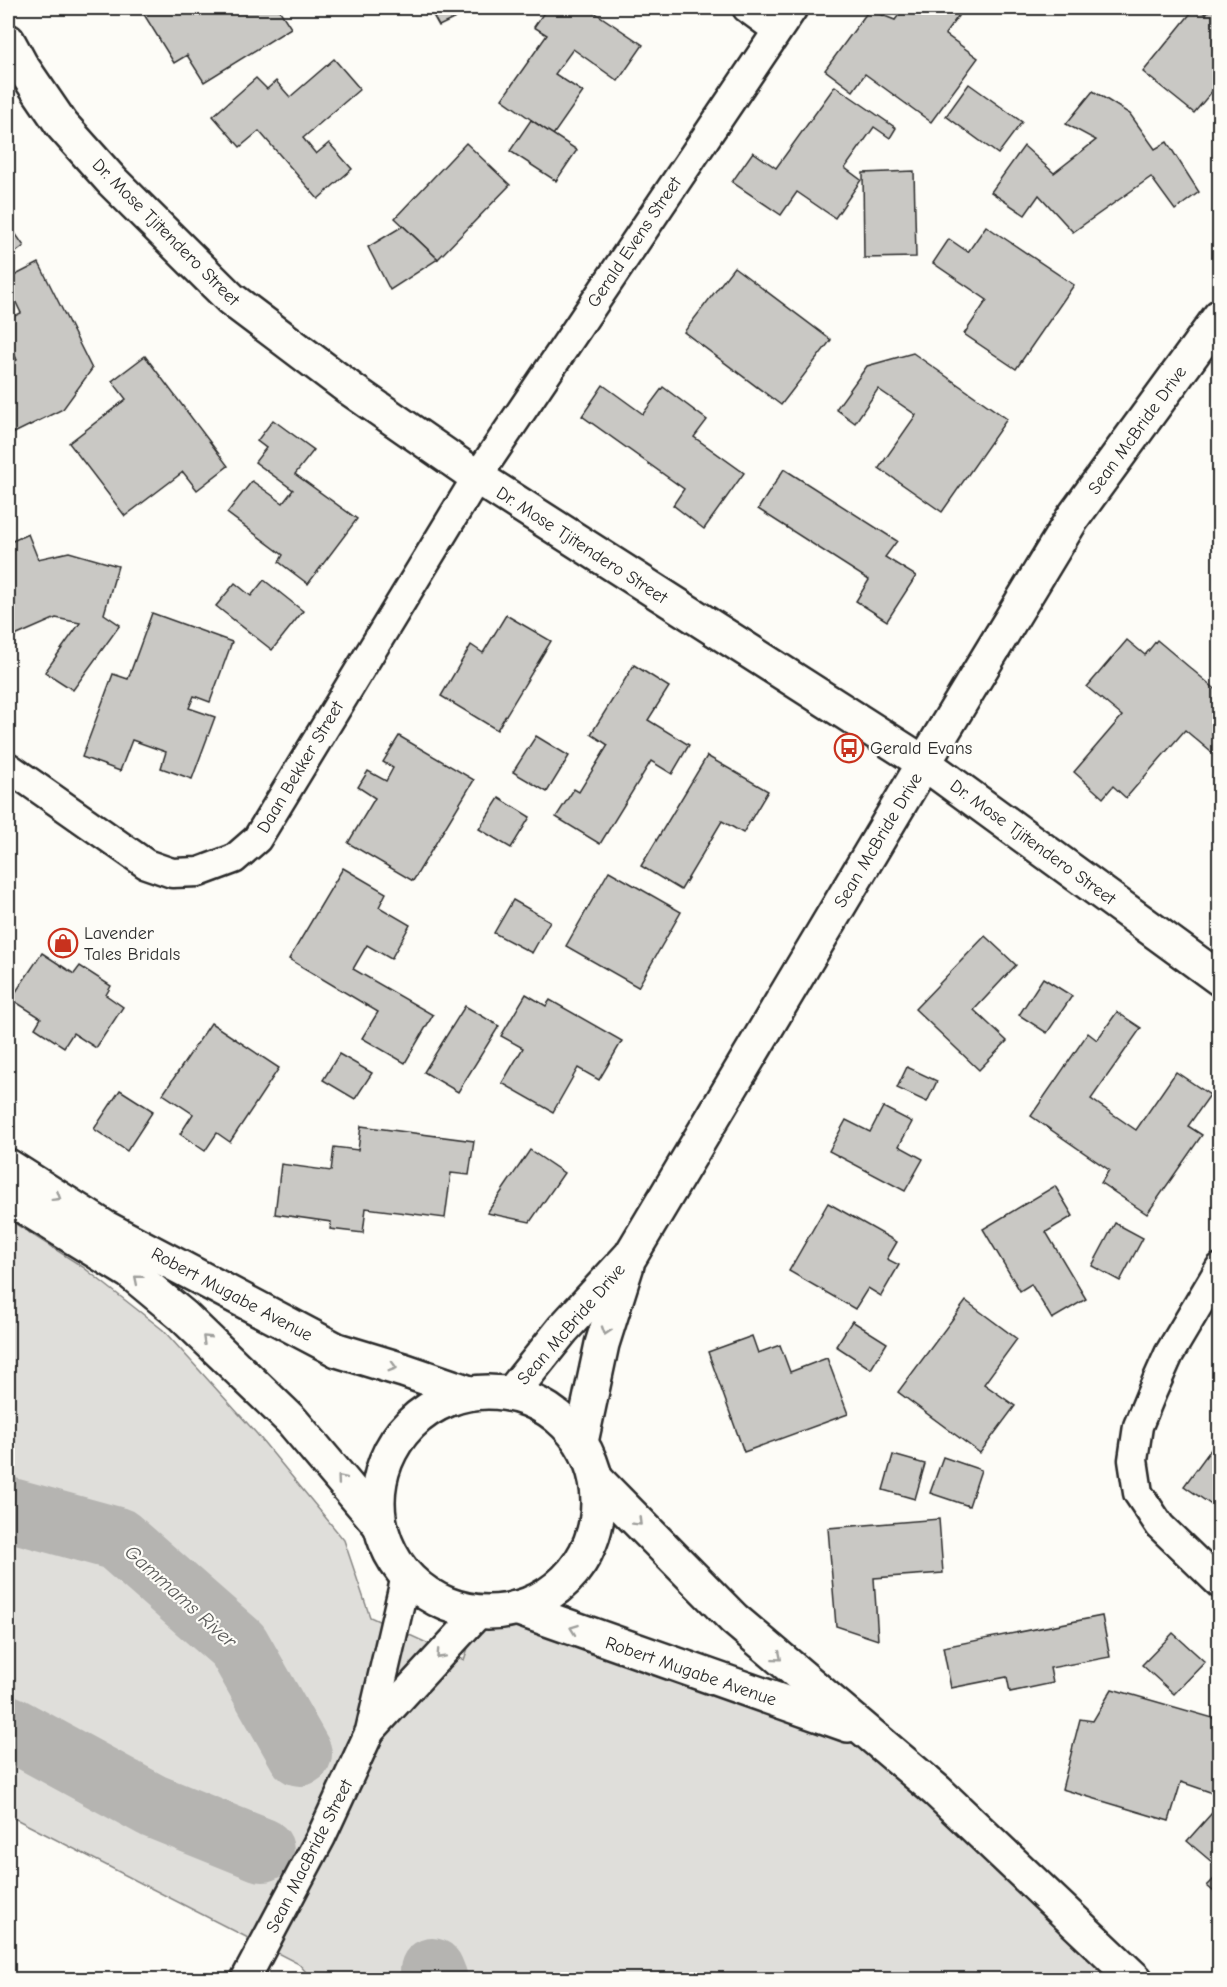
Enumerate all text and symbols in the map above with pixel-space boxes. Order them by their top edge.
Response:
street label: Dr. Mose Tjitendero Street [88,154,244,311]
street label: Gerald Evens Street [583,172,686,312]
street label: Sean McBride Drive [1084,362,1191,499]
street label: Dr. Mose Tjitendero Street [492,482,672,609]
street label: Daan Bekker Street [253,697,349,837]
bus stop icon: Gerald Evans [833,732,865,764]
place label: Gerald Evans [870,738,972,759]
street label: Sean McBride Drive [830,769,927,912]
street label: Dr. Mose Tjitendero Street [946,775,1120,910]
place label: Lavender Tales Bridals [84,923,180,965]
shop icon: Lavender Tales Bridals [47,927,79,959]
one-way arrow [51,1189,61,1201]
street label: Robert Mugabe Avenue [148,1243,316,1346]
street label: Sean McBride Drive [513,1259,630,1389]
one-way arrow [134,1275,145,1286]
one-way arrow [601,1325,613,1336]
one-way arrow [203,1335,214,1346]
one-way arrow [387,1360,398,1372]
one-way arrow [337,1475,348,1486]
one-way arrow [630,1514,641,1525]
water label: Gammams River [120,1540,242,1653]
one-way arrow [569,1624,580,1637]
street label: Robert Mugabe Avenue [603,1632,779,1711]
one-way arrow [436,1648,447,1659]
one-way arrow [772,1649,783,1660]
street label: Sean MacBride Street [262,1775,358,1936]

